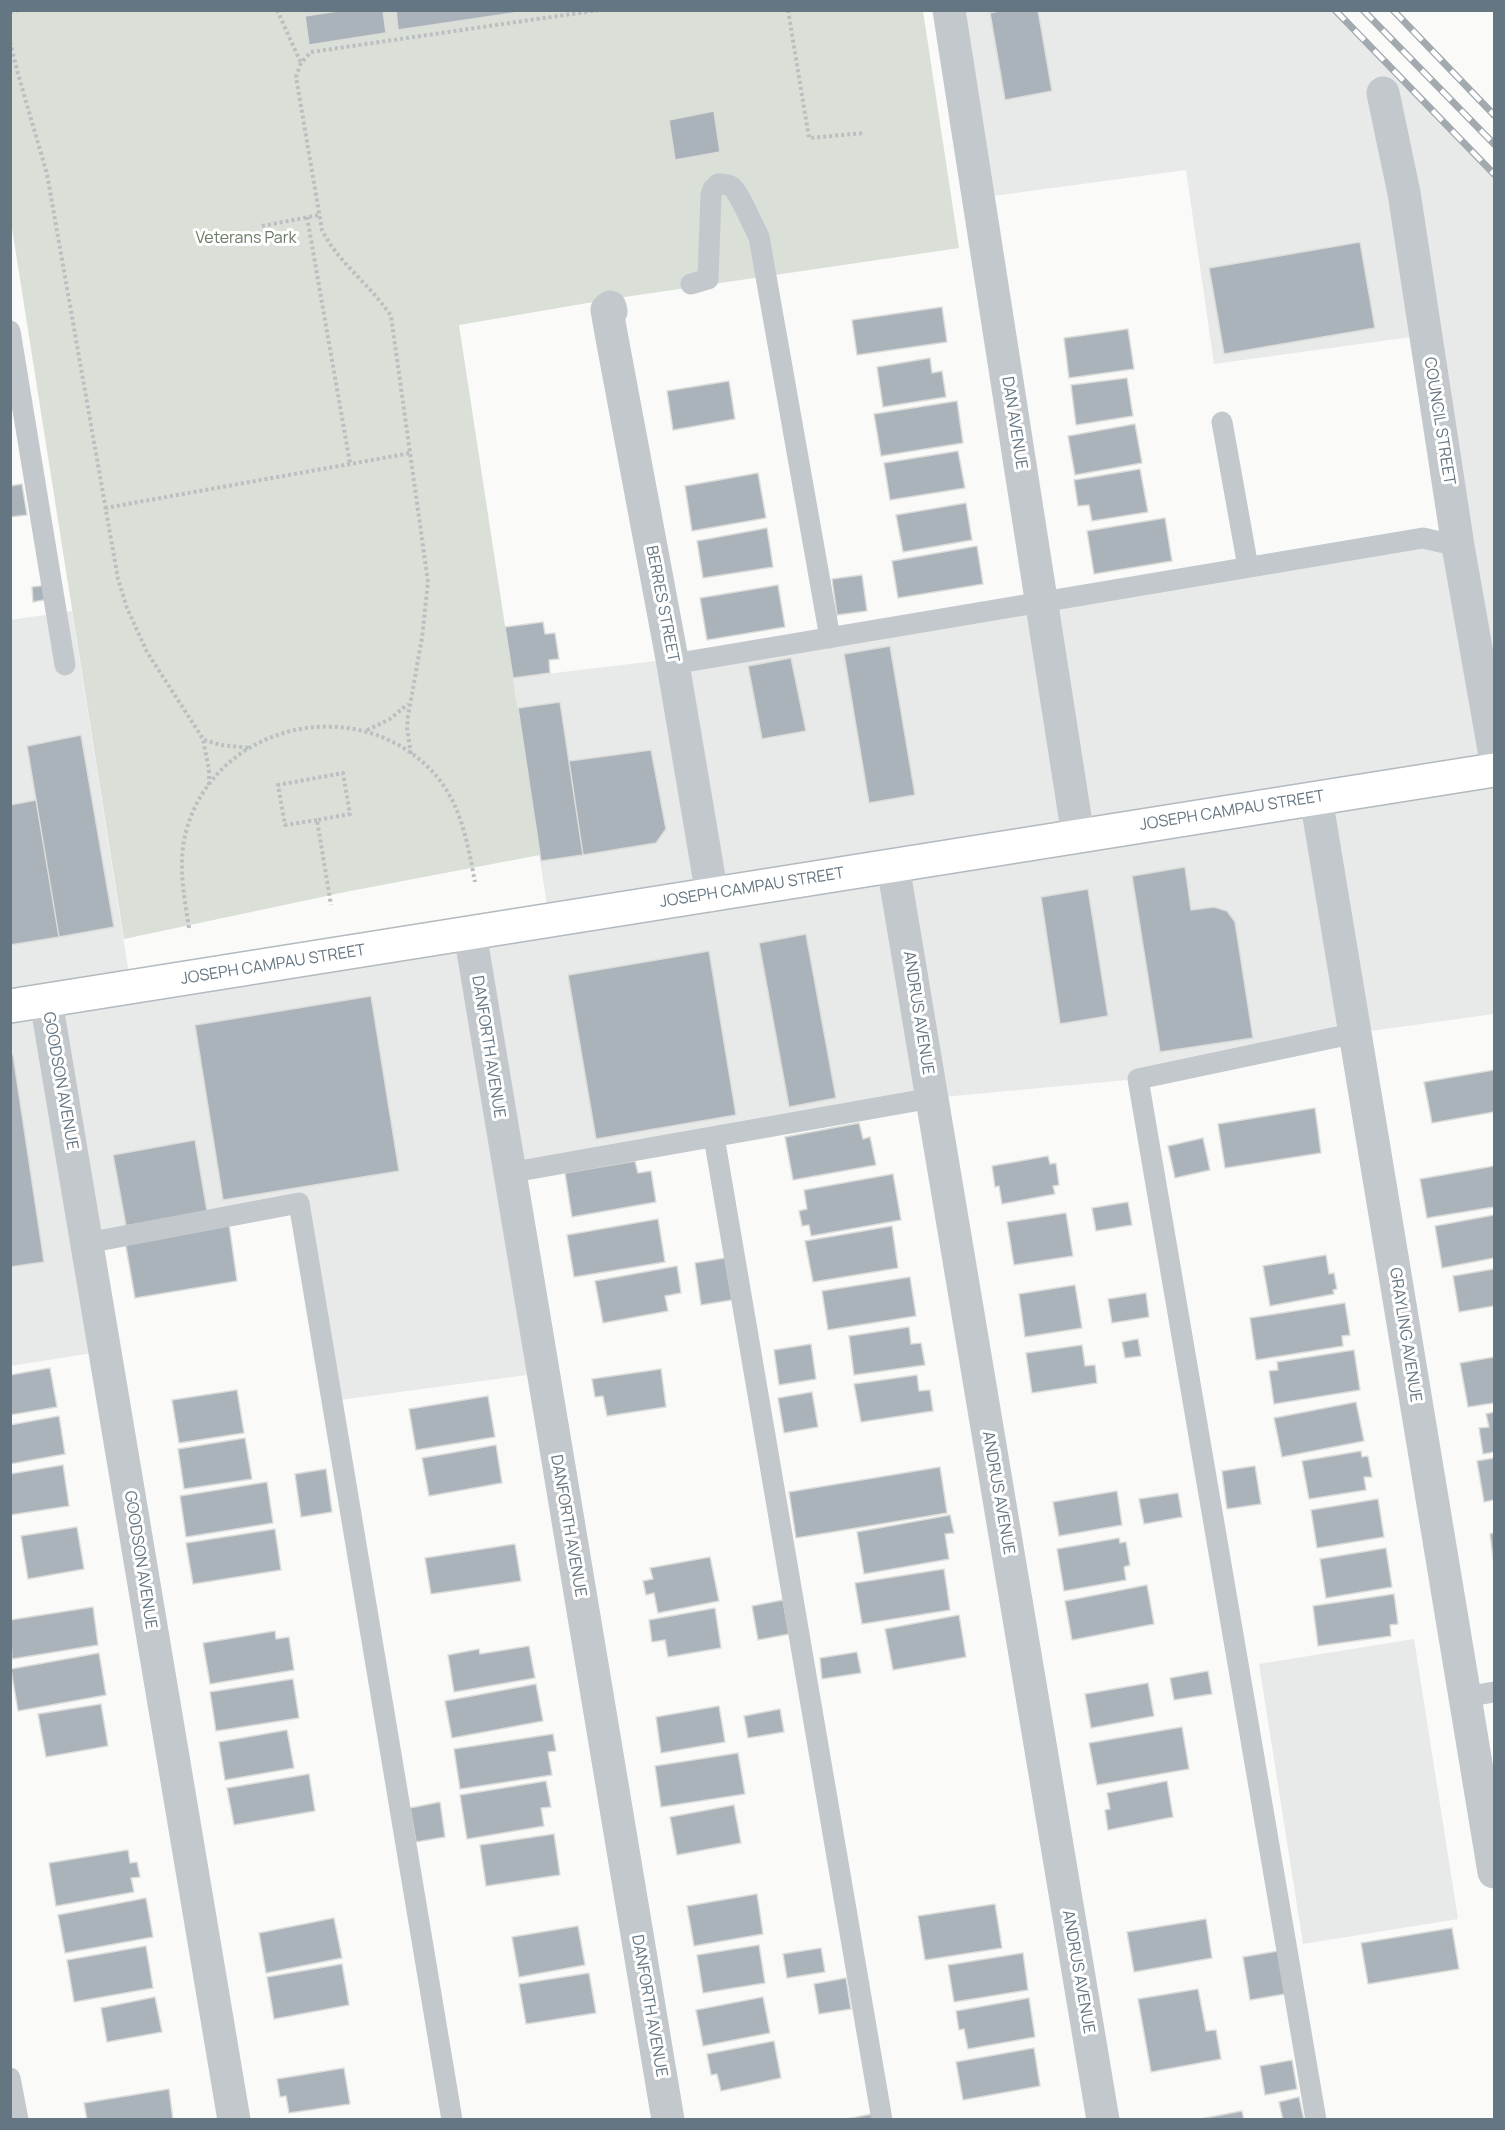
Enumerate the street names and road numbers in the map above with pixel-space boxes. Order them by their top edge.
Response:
street label: COUNCIL STREET [1419,356,1459,486]
street label: DAN AVENUE [997,375,1031,471]
street label: BERRES STREET [641,544,683,664]
street label: JOSEPH CAMPAU STREET [1138,787,1326,835]
street label: JOSEPH CAMPAU STREET [658,864,846,912]
street label: JOSEPH CAMPAU STREET [179,941,367,989]
street label: ANDRUS AVENUE [899,950,937,1076]
street label: DANFORTH AVENUE [467,974,509,1120]
street label: GOODSON AVENUE [38,1010,82,1152]
street label: GRAYLING AVENUE [1385,1266,1425,1404]
street label: ANDRUS AVENUE [978,1430,1018,1556]
street label: DANFORTH AVENUE [546,1453,590,1599]
street label: GOODSON AVENUE [120,1489,160,1631]
street label: ANDRUS AVENUE [1058,1909,1098,2035]
street label: DANFORTH AVENUE [627,1933,671,2079]

